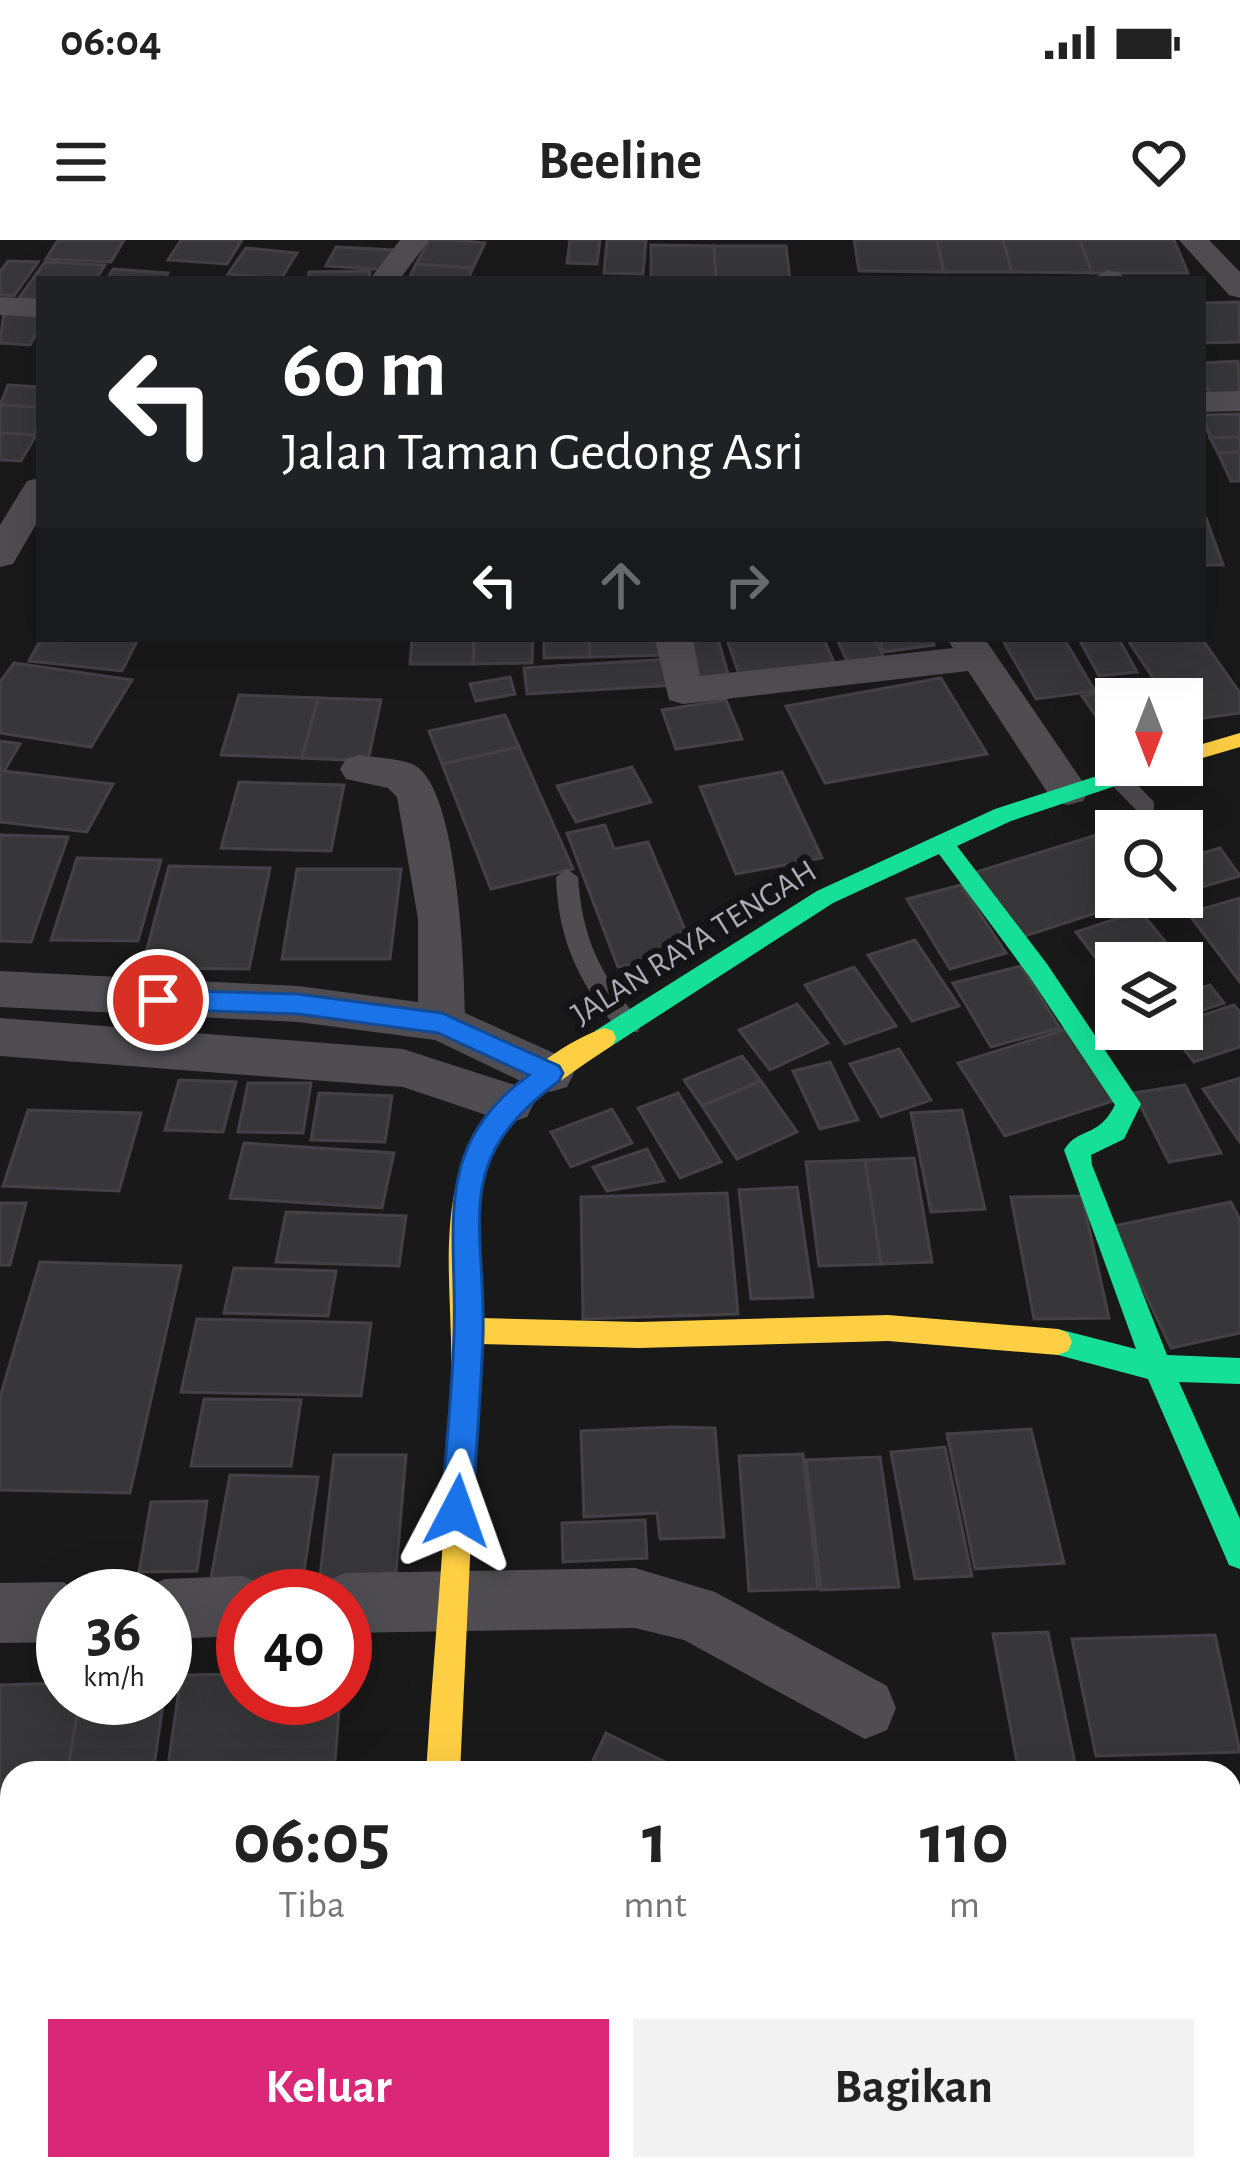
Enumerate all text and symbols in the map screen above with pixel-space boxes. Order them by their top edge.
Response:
text: 06:04 [60,19,162,64]
icon: menu [48,129,114,195]
icon: heart [1126,129,1192,195]
text: Beeline [538,135,702,189]
icon: left [84,324,240,480]
text: 60 m [282,328,447,412]
text: Jalan Taman Gedong Asri [282,426,804,480]
icon: left [462,552,528,618]
icon: ahead [588,552,654,618]
icon: right [714,552,780,618]
north arrow [1095,678,1203,786]
map controls [1095,678,1203,1050]
button: search [1095,810,1203,918]
street label: JALAN RAYA TENGAH [566,854,823,1032]
button: layers [1095,942,1203,1050]
pin [107,949,209,1051]
icon: arrive [125,967,191,1033]
position arrow [394,1448,520,1574]
speed limit sign: 40 [216,1569,372,1725]
text: 36 [87,1602,141,1662]
text: km/h [83,1662,145,1692]
text: 06:05 [233,1804,390,1876]
text: 1 [642,1804,668,1876]
text: 110 [920,1804,1009,1876]
text: Tiba [278,1886,345,1925]
text: mnt [623,1886,687,1925]
text: m [949,1886,980,1925]
button: Keluar [48,2019,609,2157]
button: Bagikan [633,2019,1194,2157]

